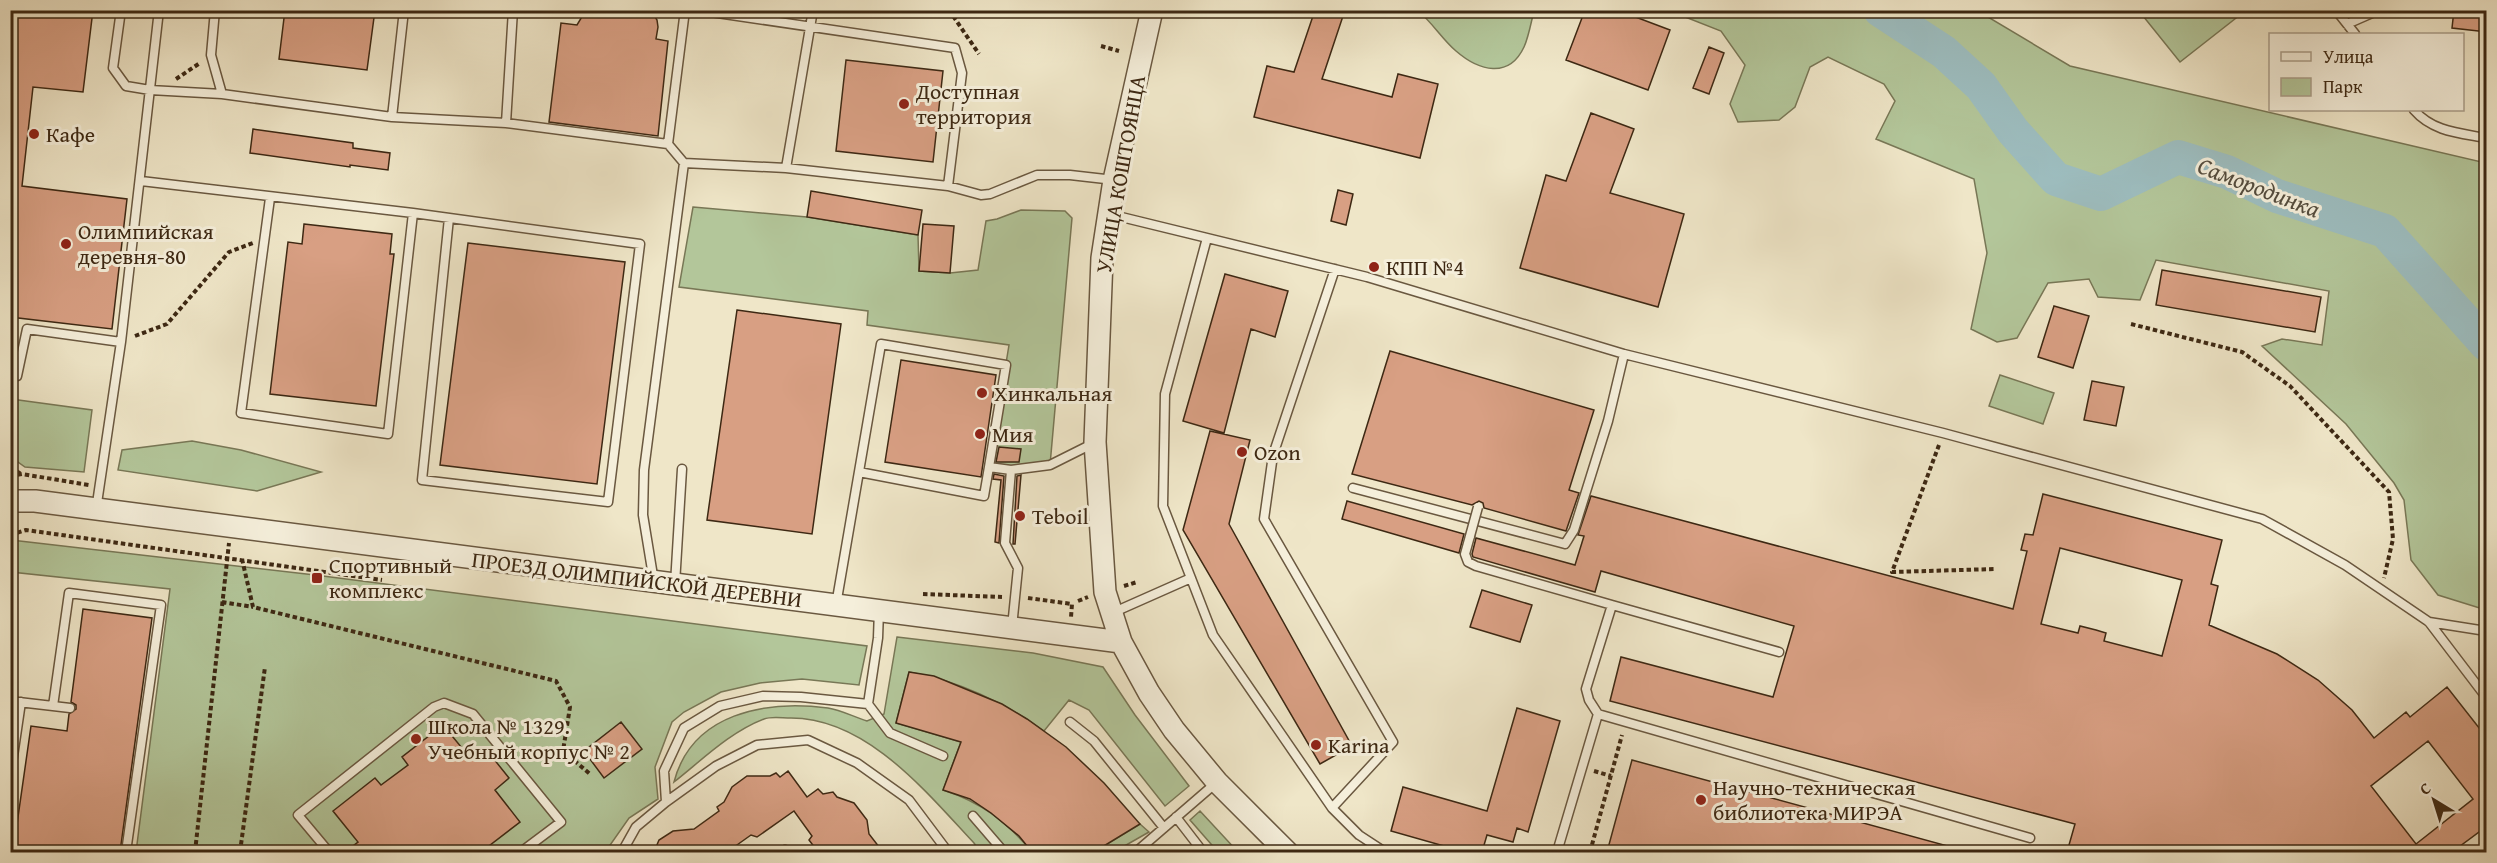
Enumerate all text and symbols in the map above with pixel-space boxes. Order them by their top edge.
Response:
legend [2269,33,2464,111]
text: Улица [2323,43,2374,70]
street label: УЛИЦА КОШТОЯНЦА [1087,72,1153,276]
text: Парк [2323,73,2363,100]
place label: Доступная территория [915,75,1032,132]
marker: Доступная территория [897,97,911,111]
place label: Кафе [46,118,95,150]
marker: Кафе [27,127,41,141]
water label: Самородинка [2193,148,2325,226]
place label: Олимпийская деревня-80 [78,215,214,272]
marker: Олимпийская деревня-80 [59,237,73,251]
place label: КПП №4 [1386,251,1464,283]
marker: КПП №4 [1367,260,1381,274]
place label: Хинкальная [994,377,1112,409]
marker: Хинкальная [975,386,989,400]
place label: Мия [992,418,1034,450]
marker: Мия [973,427,987,441]
place label: Ozon [1254,436,1301,468]
marker: Ozon [1235,445,1249,459]
place label: Teboil [1032,500,1089,532]
marker: Teboil [1013,509,1027,523]
street label: ПРОЕЗД ОЛИМПИЙСКОЙ ДЕРЕВНИ [470,543,804,615]
place label: Спортивный комплекс [329,549,452,606]
marker: Спортивный комплекс [310,571,324,585]
place label: Школа № 1329. Учебный корпус № 2 [428,710,630,767]
place label: Karina [1328,729,1390,761]
marker: Школа № 1329. Учебный корпус № 2 [409,732,423,746]
marker: Karina [1309,738,1323,752]
north arrow [2404,770,2464,830]
place label: Научно-техническая библиотека МИРЭА [1713,771,1916,828]
text: С [2414,776,2436,800]
marker: Научно-техническая библиотека МИРЭА [1694,793,1708,807]

